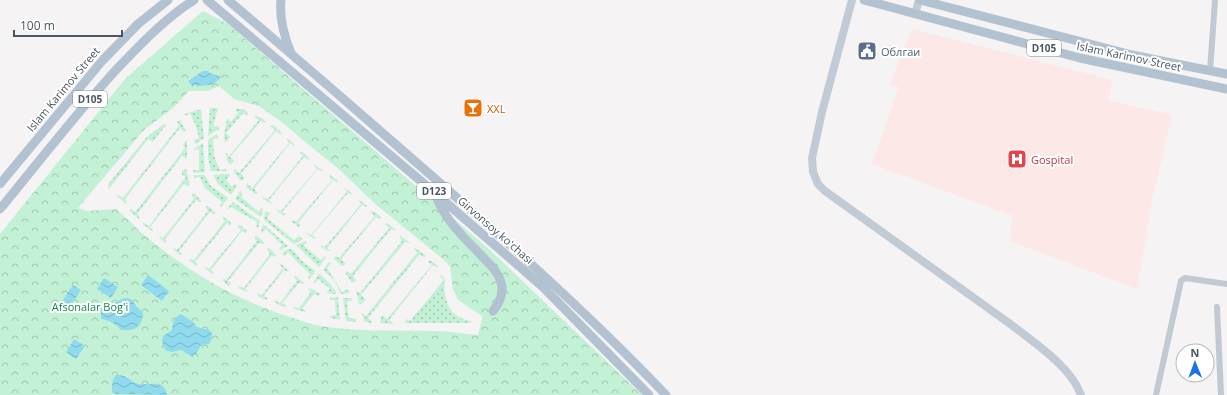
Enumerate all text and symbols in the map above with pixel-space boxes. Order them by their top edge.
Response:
scale bar [14,12,122,38]
text: 100 m [20,17,55,34]
street label: Islam Karimov Street [1075,38,1183,74]
public building icon: Облгаи [856,40,878,62]
road number: D105 [1027,40,1061,56]
street label: Islam Karimov Street [23,43,103,135]
place label: Облгаи [881,44,920,59]
road number: D105 [73,91,107,107]
bar icon: XXL [462,97,484,119]
place label: XXL [487,101,506,116]
hospital icon: Gospital [1006,148,1028,170]
place label: Gospital [1031,152,1073,167]
road number: D123 [417,183,451,199]
street label: Girvonsoy koʻchasi [455,193,537,267]
park label: Afsonalar Bog'i [52,299,128,314]
north arrow [1175,343,1215,383]
text: N [1190,345,1199,360]

